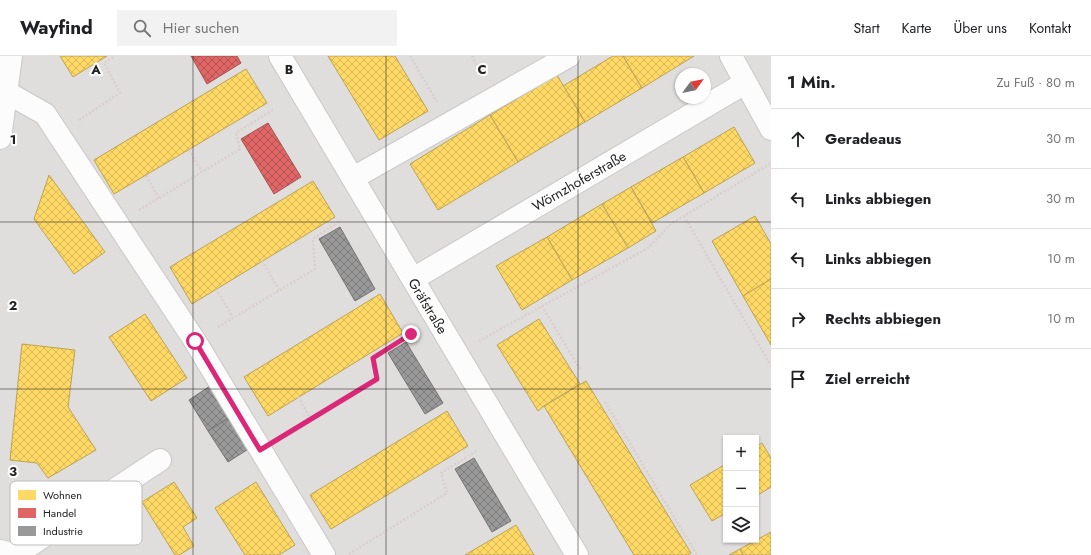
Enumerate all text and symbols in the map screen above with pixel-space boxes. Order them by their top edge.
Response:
search box [117,10,397,46]
text: Wayfind [20,14,93,41]
icon: search [131,17,153,39]
text: Hier suchen [163,17,239,39]
text: Start [854,18,880,38]
text: Karte [902,18,932,38]
text: Über uns [954,18,1007,38]
text: Kontakt [1029,18,1071,38]
text: A [90,60,101,79]
text: B [285,60,294,79]
text: C [477,60,487,79]
north arrow [675,68,711,104]
text: 1 Min. [787,70,836,94]
text: Zu Fuß · 80 m [997,73,1075,92]
icon: ahead [787,128,809,150]
text: Geradeaus [825,128,901,150]
text: 30 m [1046,129,1075,148]
text: 1 [10,130,16,149]
street label: Wörnzhoferstraße [528,146,630,216]
icon: left [787,188,809,210]
text: Links abbiegen [825,188,931,210]
text: 30 m [1046,189,1075,208]
icon: left [787,248,809,270]
text: Links abbiegen [825,248,931,270]
text: 10 m [1047,249,1075,268]
street label: Gräfstraße [403,274,453,338]
text: 2 [9,296,17,315]
icon: right [787,308,809,330]
text: Rechts abbiegen [825,308,941,330]
text: 10 m [1047,309,1075,328]
route end [402,325,420,343]
route start [186,332,204,350]
icon: arrive [787,368,809,390]
text: Ziel erreicht [825,368,910,390]
map controls [723,435,759,543]
button: + [723,435,759,471]
text: 3 [9,462,17,481]
button: − [723,471,759,507]
legend [10,481,142,545]
text: Wohnen [43,487,82,503]
text: Handel [43,505,76,521]
button: layers [723,507,759,543]
text: Industrie [43,523,83,539]

